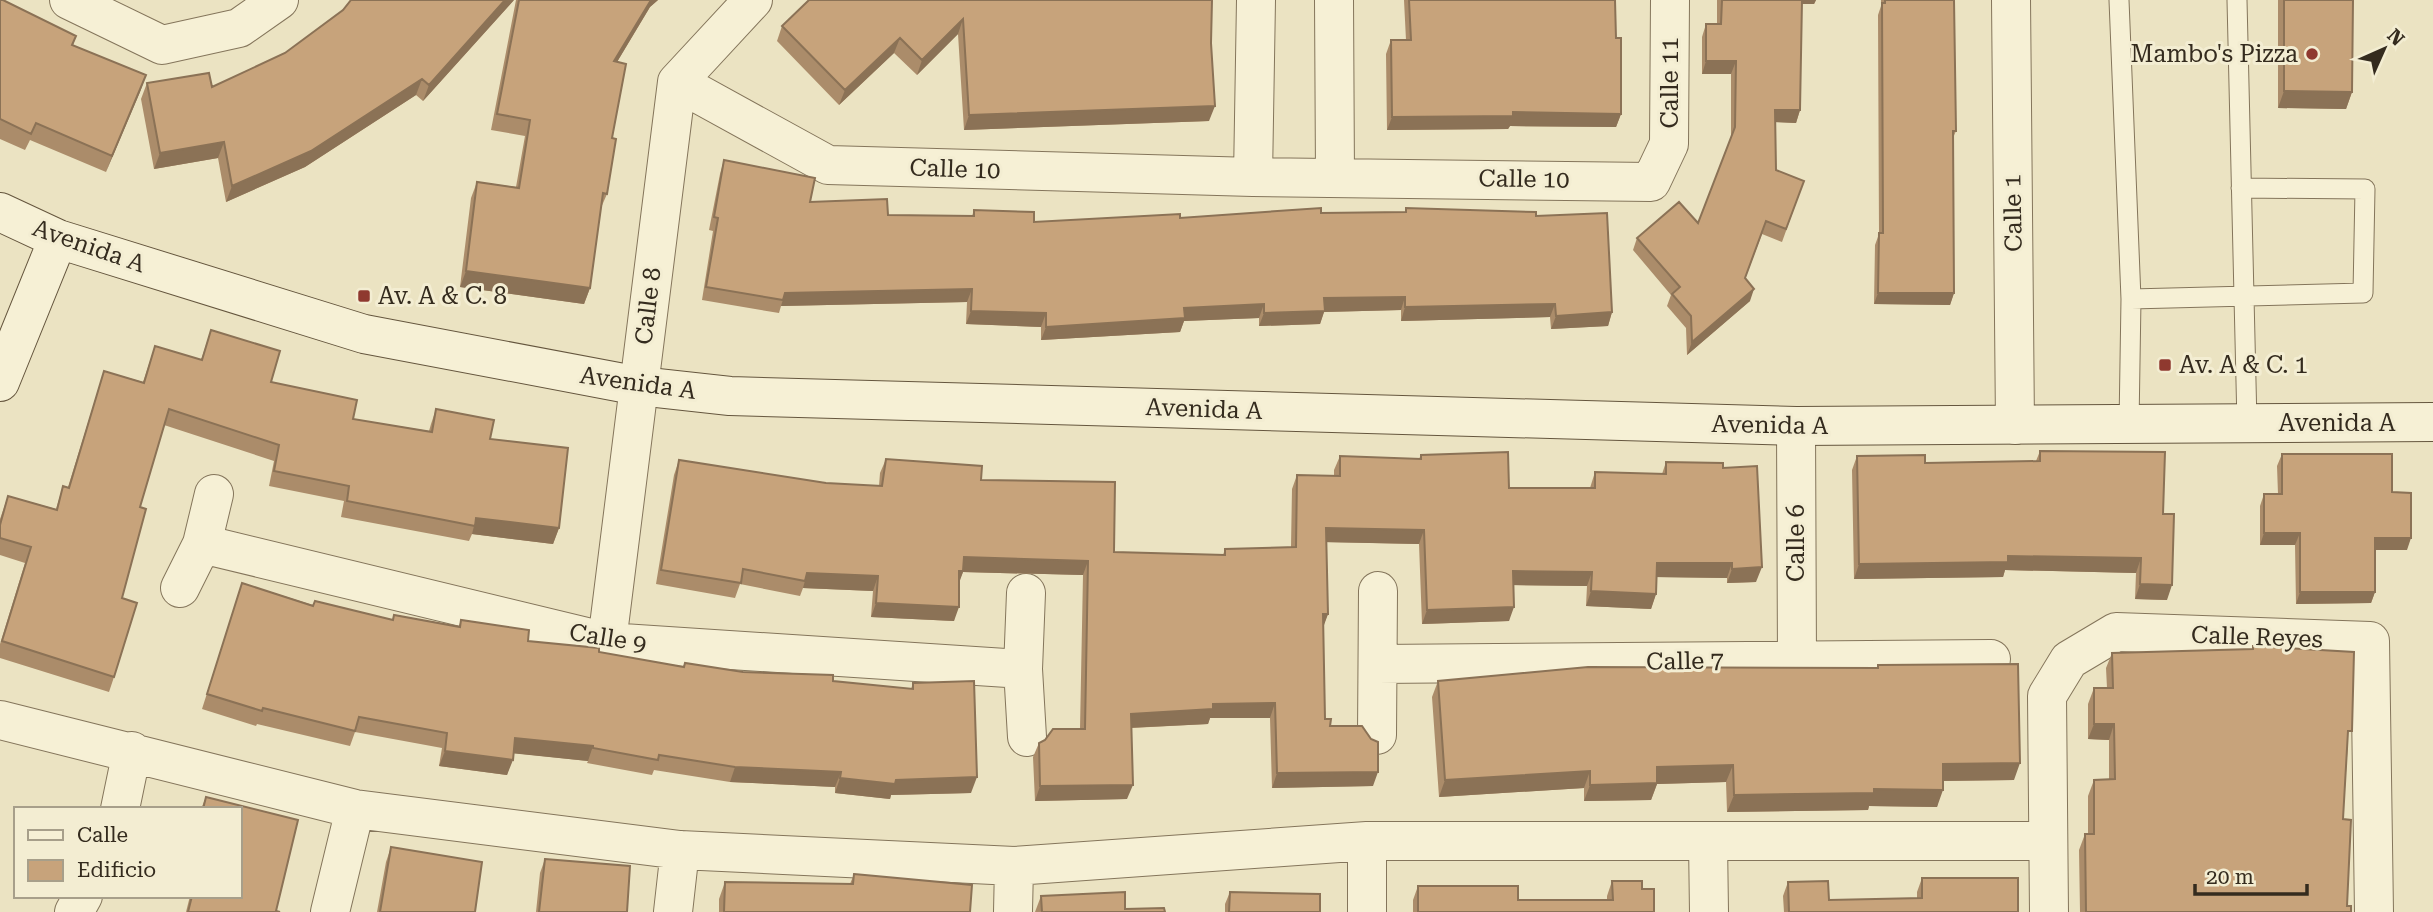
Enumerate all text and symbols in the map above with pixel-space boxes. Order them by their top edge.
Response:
north arrow [2349,14,2419,84]
text: N [2382,24,2409,51]
street label: Calle 11 [1656,37,1684,129]
place label: Mambo's Pizza [2131,40,2298,68]
marker: Mambo's Pizza [2304,46,2320,62]
street label: Calle 10 [909,153,1001,185]
street label: Calle 10 [1478,164,1570,194]
street label: Calle 1 [1998,174,2028,252]
street label: Avenida A [29,214,149,278]
street label: Calle 8 [629,266,667,346]
place label: Av. A & C. 8 [378,282,507,310]
marker: Av. A & C. 8 [356,288,372,304]
place label: Av. A & C. 1 [2179,351,2308,379]
marker: Av. A & C. 1 [2157,357,2173,373]
street label: Avenida A [578,361,698,405]
street label: Avenida A [1145,393,1263,425]
street label: Avenida A [2278,409,2396,437]
street label: Avenida A [1711,410,1829,440]
street label: Calle 6 [1782,504,1810,582]
street label: Calle 9 [567,618,649,658]
street label: Calle Reyes [2191,621,2323,653]
street label: Calle 7 [1646,646,1724,676]
legend [14,807,242,898]
text: Calle [77,823,128,847]
scale bar [2195,852,2307,896]
text: Edificio [77,858,156,882]
text: 20 m [2206,865,2254,889]

